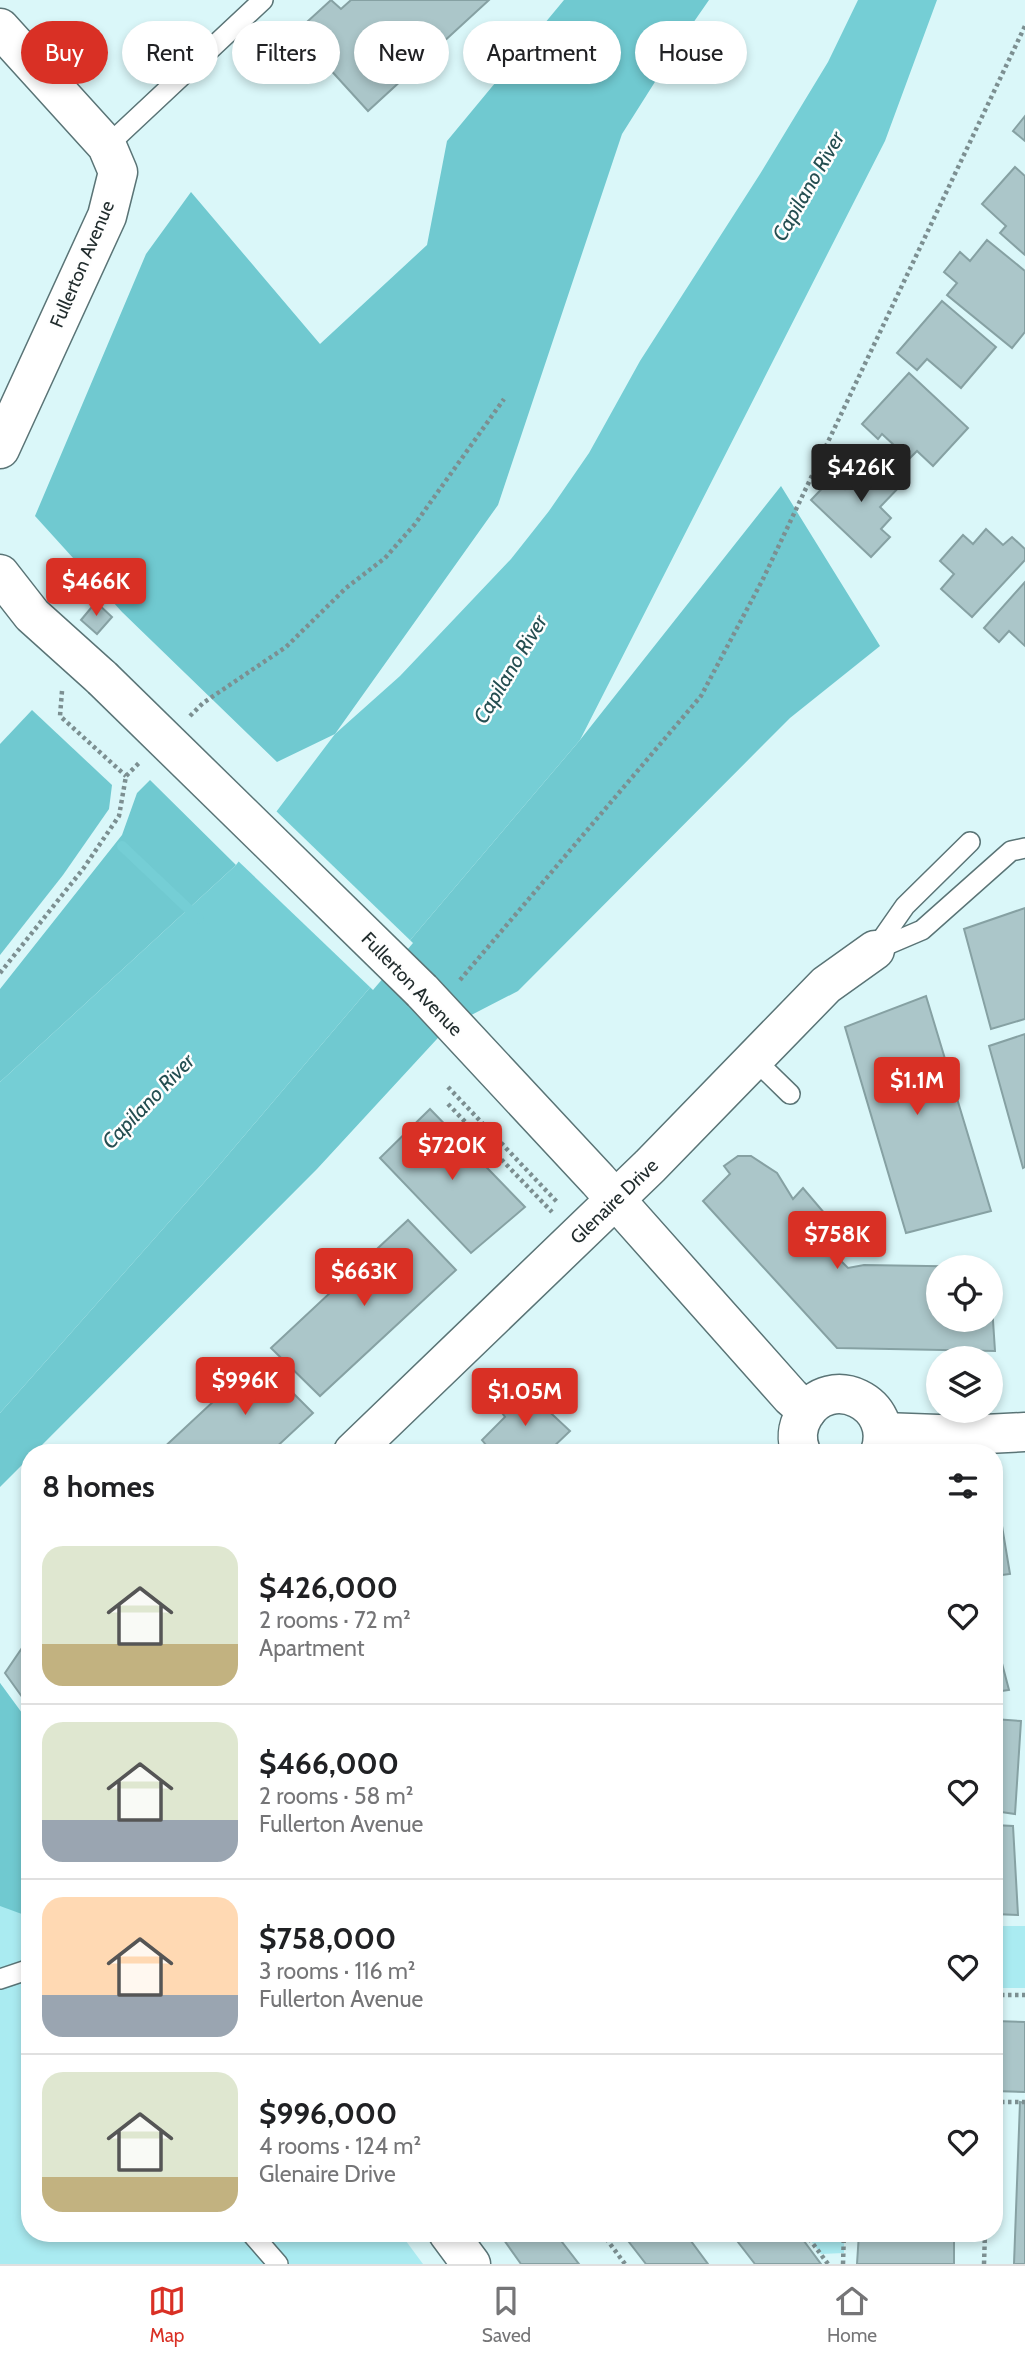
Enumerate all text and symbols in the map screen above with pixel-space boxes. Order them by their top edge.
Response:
chip: Buy [21,21,108,84]
chip: Rent [122,21,218,84]
chip: Filters [232,21,340,84]
chip: New [354,21,449,84]
chip: Apartment [463,21,621,84]
chip: House [635,21,747,84]
water label: Capilano River [767,125,850,245]
street label: Fullerton Avenue [45,197,119,331]
pin: $426K [812,444,910,504]
text: $426K [827,453,895,481]
pin: $466K [47,558,145,618]
text: $466K [62,567,130,595]
water label: Capilano River [468,609,553,728]
street label: Fullerton Avenue [357,927,468,1041]
water label: Capilano River [97,1047,201,1154]
pin: $1.1M [868,1058,966,1117]
text: $1.1M [890,1066,944,1094]
pin: $720K [403,1122,501,1182]
text: $720K [418,1131,486,1159]
street label: Glenaire Drive [565,1153,663,1248]
pin: $758K [788,1212,886,1271]
text: $758K [804,1220,870,1248]
pin: $663K [315,1248,413,1308]
map controls [926,1255,1003,1423]
button: locate [926,1255,1003,1332]
text: $663K [331,1257,397,1285]
button: layers [926,1346,1003,1423]
pin: $996K [196,1358,294,1417]
text: $996K [212,1366,278,1394]
pin: $1.05M [468,1368,582,1428]
text: $1.05M [488,1377,562,1405]
icon: filters [944,1467,982,1505]
text: 8 homes [42,1468,155,1505]
text: $426,000 [259,1569,398,1606]
icon: home [98,1574,182,1658]
icon: heart [944,1597,982,1635]
text: 2 rooms · 72 m² [259,1606,411,1634]
text: Apartment [259,1634,364,1662]
text: $466,000 [259,1745,399,1782]
icon: home [98,1750,182,1834]
icon: heart [944,1773,982,1811]
text: 2 rooms · 58 m² [259,1782,413,1810]
text: Fullerton Avenue [259,1810,423,1838]
text: $758,000 [259,1920,396,1957]
icon: home [98,1925,182,2009]
icon: heart [944,1948,982,1986]
text: 3 rooms · 116 m² [259,1957,415,1985]
text: Fullerton Avenue [259,1985,423,2013]
text: $996,000 [259,2095,397,2132]
icon: home [98,2100,182,2184]
icon: heart [944,2123,982,2161]
text: 4 rooms · 124 m² [259,2132,421,2160]
text: Glenaire Drive [259,2160,396,2188]
tab: Map [148,2282,186,2347]
tab: Saved [482,2282,531,2347]
tab: Home [827,2282,877,2347]

